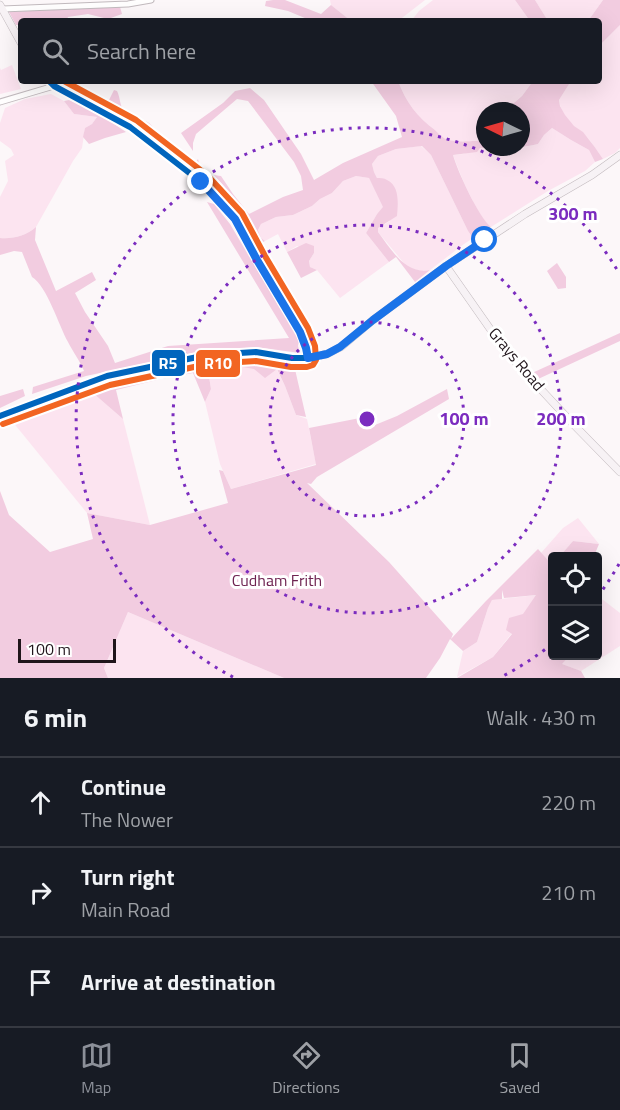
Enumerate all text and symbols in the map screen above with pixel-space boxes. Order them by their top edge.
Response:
search box [18,18,602,84]
text: Search here [87,34,196,68]
icon: search [39,35,72,68]
north arrow [476,102,530,156]
route end [187,168,213,194]
text: 300 m [548,200,598,227]
route start [471,226,497,252]
street label: Grays Road [483,322,551,396]
line badge: R5 [151,349,186,377]
line badge: R10 [195,349,241,378]
text: R5 [159,351,177,375]
text: R10 [204,351,232,375]
text: 100 m [439,405,489,432]
text: 200 m [536,405,586,432]
centre of rings [357,409,377,429]
map controls [548,552,602,660]
button: locate [548,552,602,606]
park label: Cudham Frith [232,568,322,592]
button: layers [548,606,602,660]
scale bar [18,636,116,664]
text: 100 m [27,637,71,661]
text: 6 min [24,698,87,737]
text: Walk · 430 m [487,702,596,733]
text: Continue [81,770,166,804]
icon: ahead [24,786,57,819]
text: 220 m [541,787,596,818]
text: The Nower [81,804,173,835]
text: Turn right [81,860,175,894]
icon: right [24,876,57,909]
text: 210 m [541,877,596,908]
text: Main Road [81,894,171,925]
text: Arrive at destination [81,965,276,999]
icon: arrive [24,966,57,999]
tab: Map [80,1039,113,1099]
tab: Directions [272,1039,340,1099]
tab: Saved [500,1039,540,1099]

